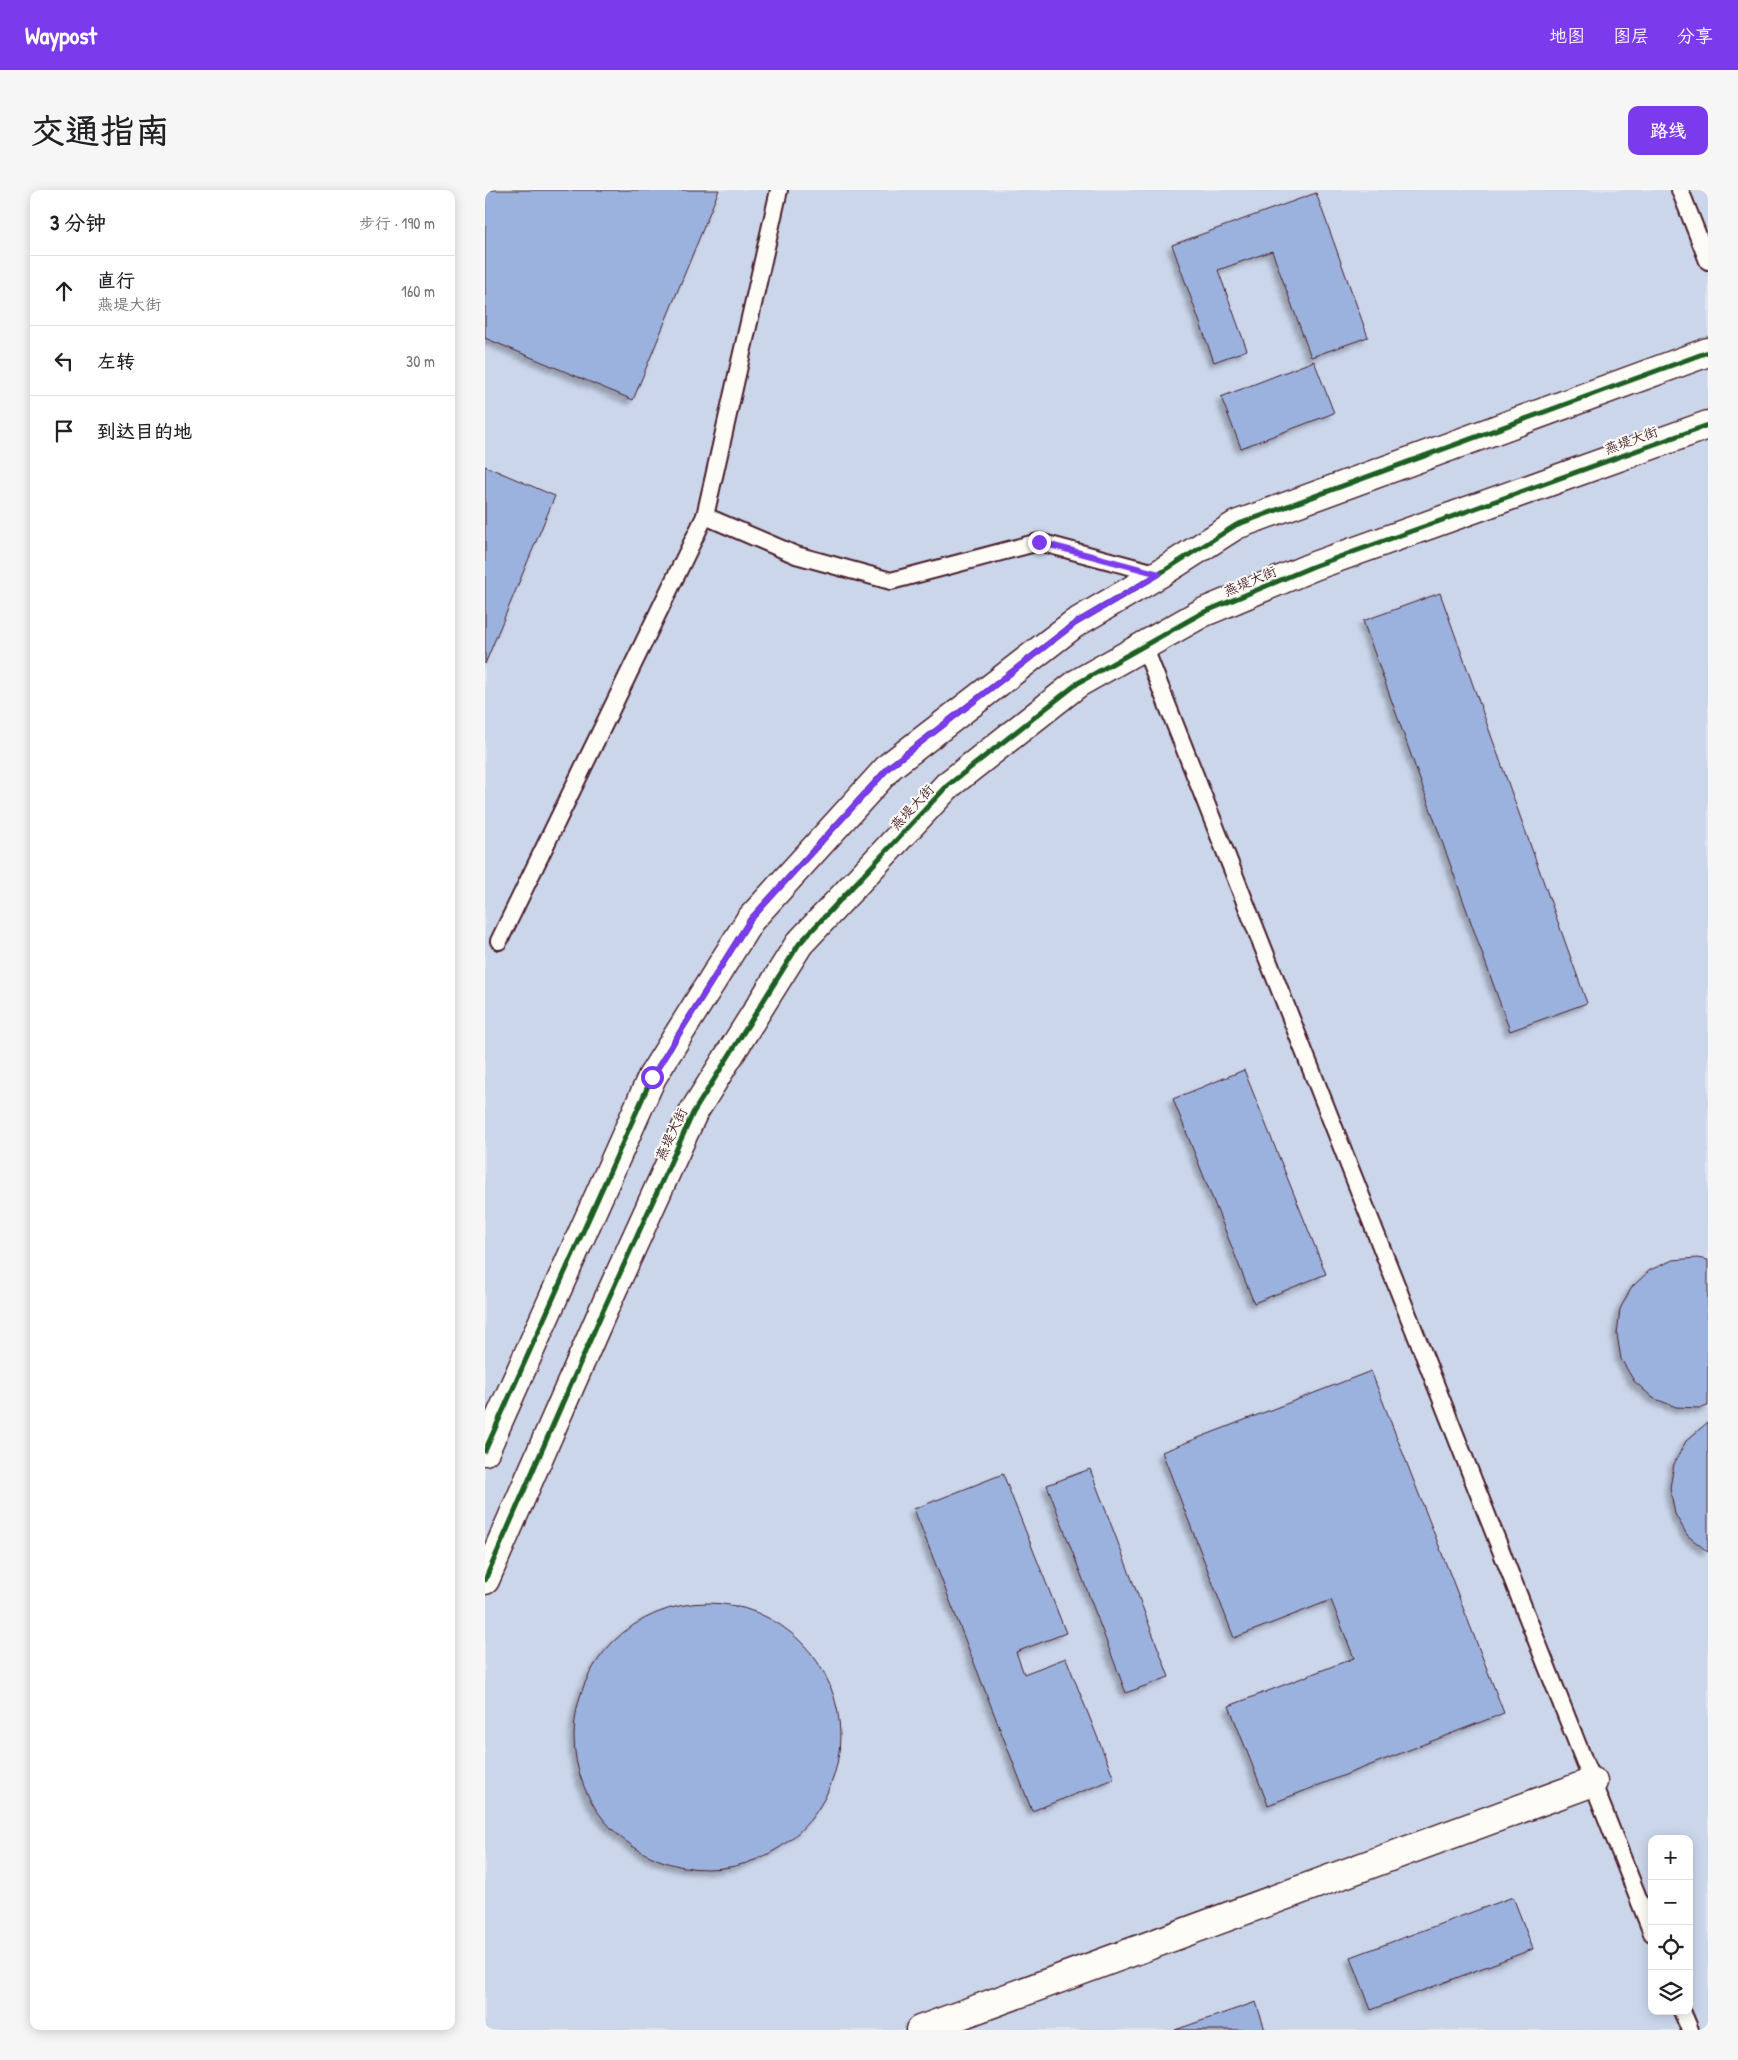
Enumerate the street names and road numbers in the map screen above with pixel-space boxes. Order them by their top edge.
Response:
street label: 燕堤大街 [1601,421,1660,458]
street label: 燕堤大街 [1220,561,1279,600]
street label: 燕堤大街 [886,780,938,834]
street label: 燕堤大街 [650,1104,691,1163]

